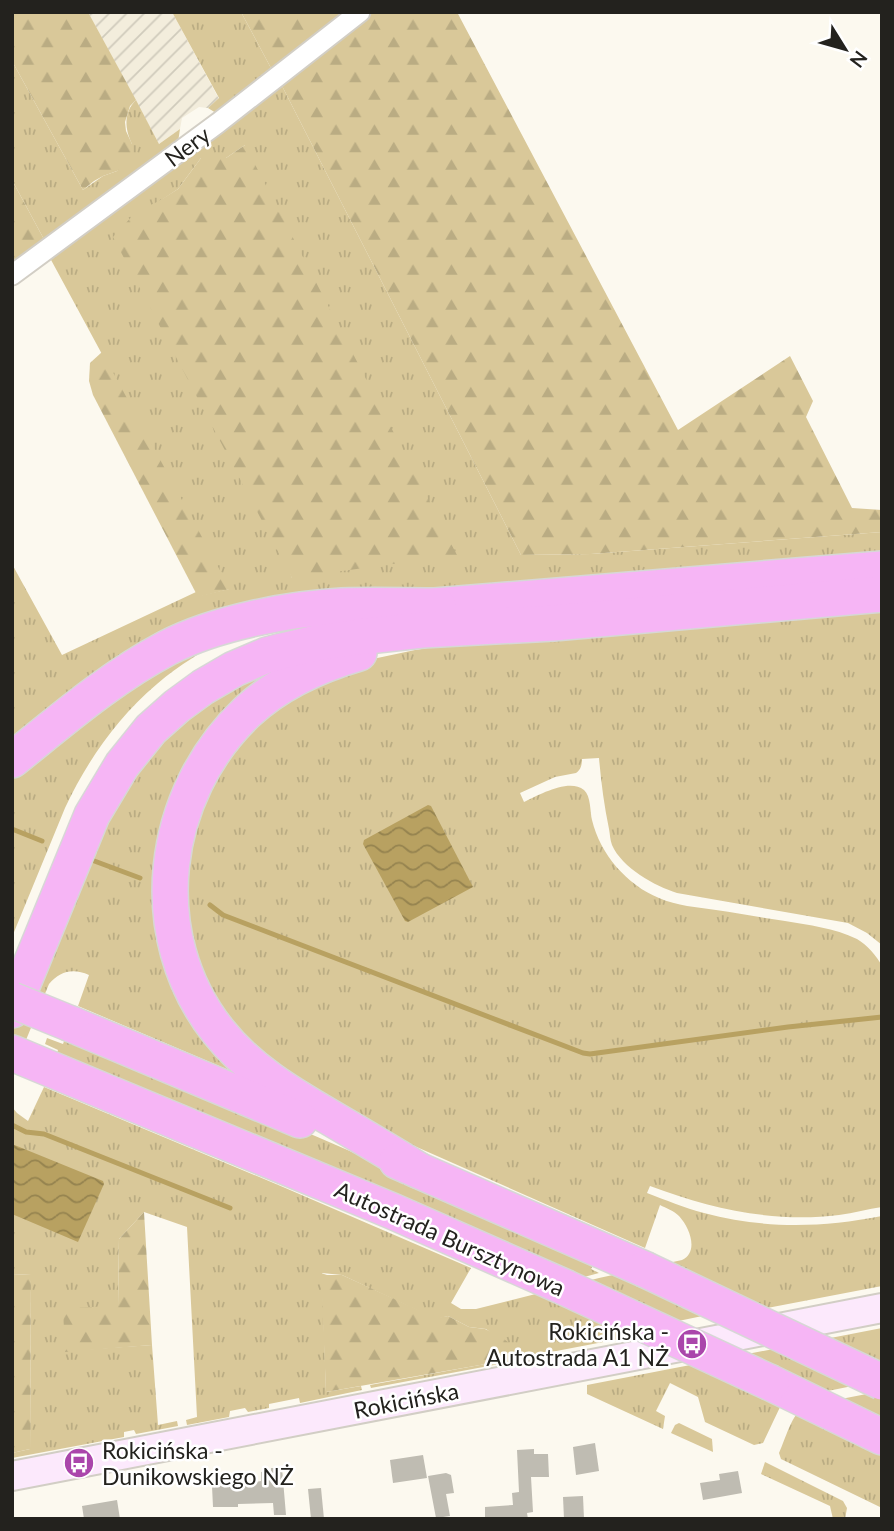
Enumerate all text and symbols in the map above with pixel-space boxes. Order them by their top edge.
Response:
north arrow [810,14,880,84]
text: N [845,47,873,72]
street label: Nery [159,120,215,172]
street label: Autostrada Bursztynowa [331,1175,569,1301]
place label: Rokicińska - Autostrada A1 NŻ [486,1317,669,1371]
bus stop icon: Rokicińska - Autostrada A1 NŻ [675,1327,709,1361]
street label: Rokicińska [351,1376,461,1424]
place label: Rokicińska - Dunikowskiego NŻ [102,1436,294,1490]
bus stop icon: Rokicińska - Dunikowskiego NŻ [62,1446,96,1480]

